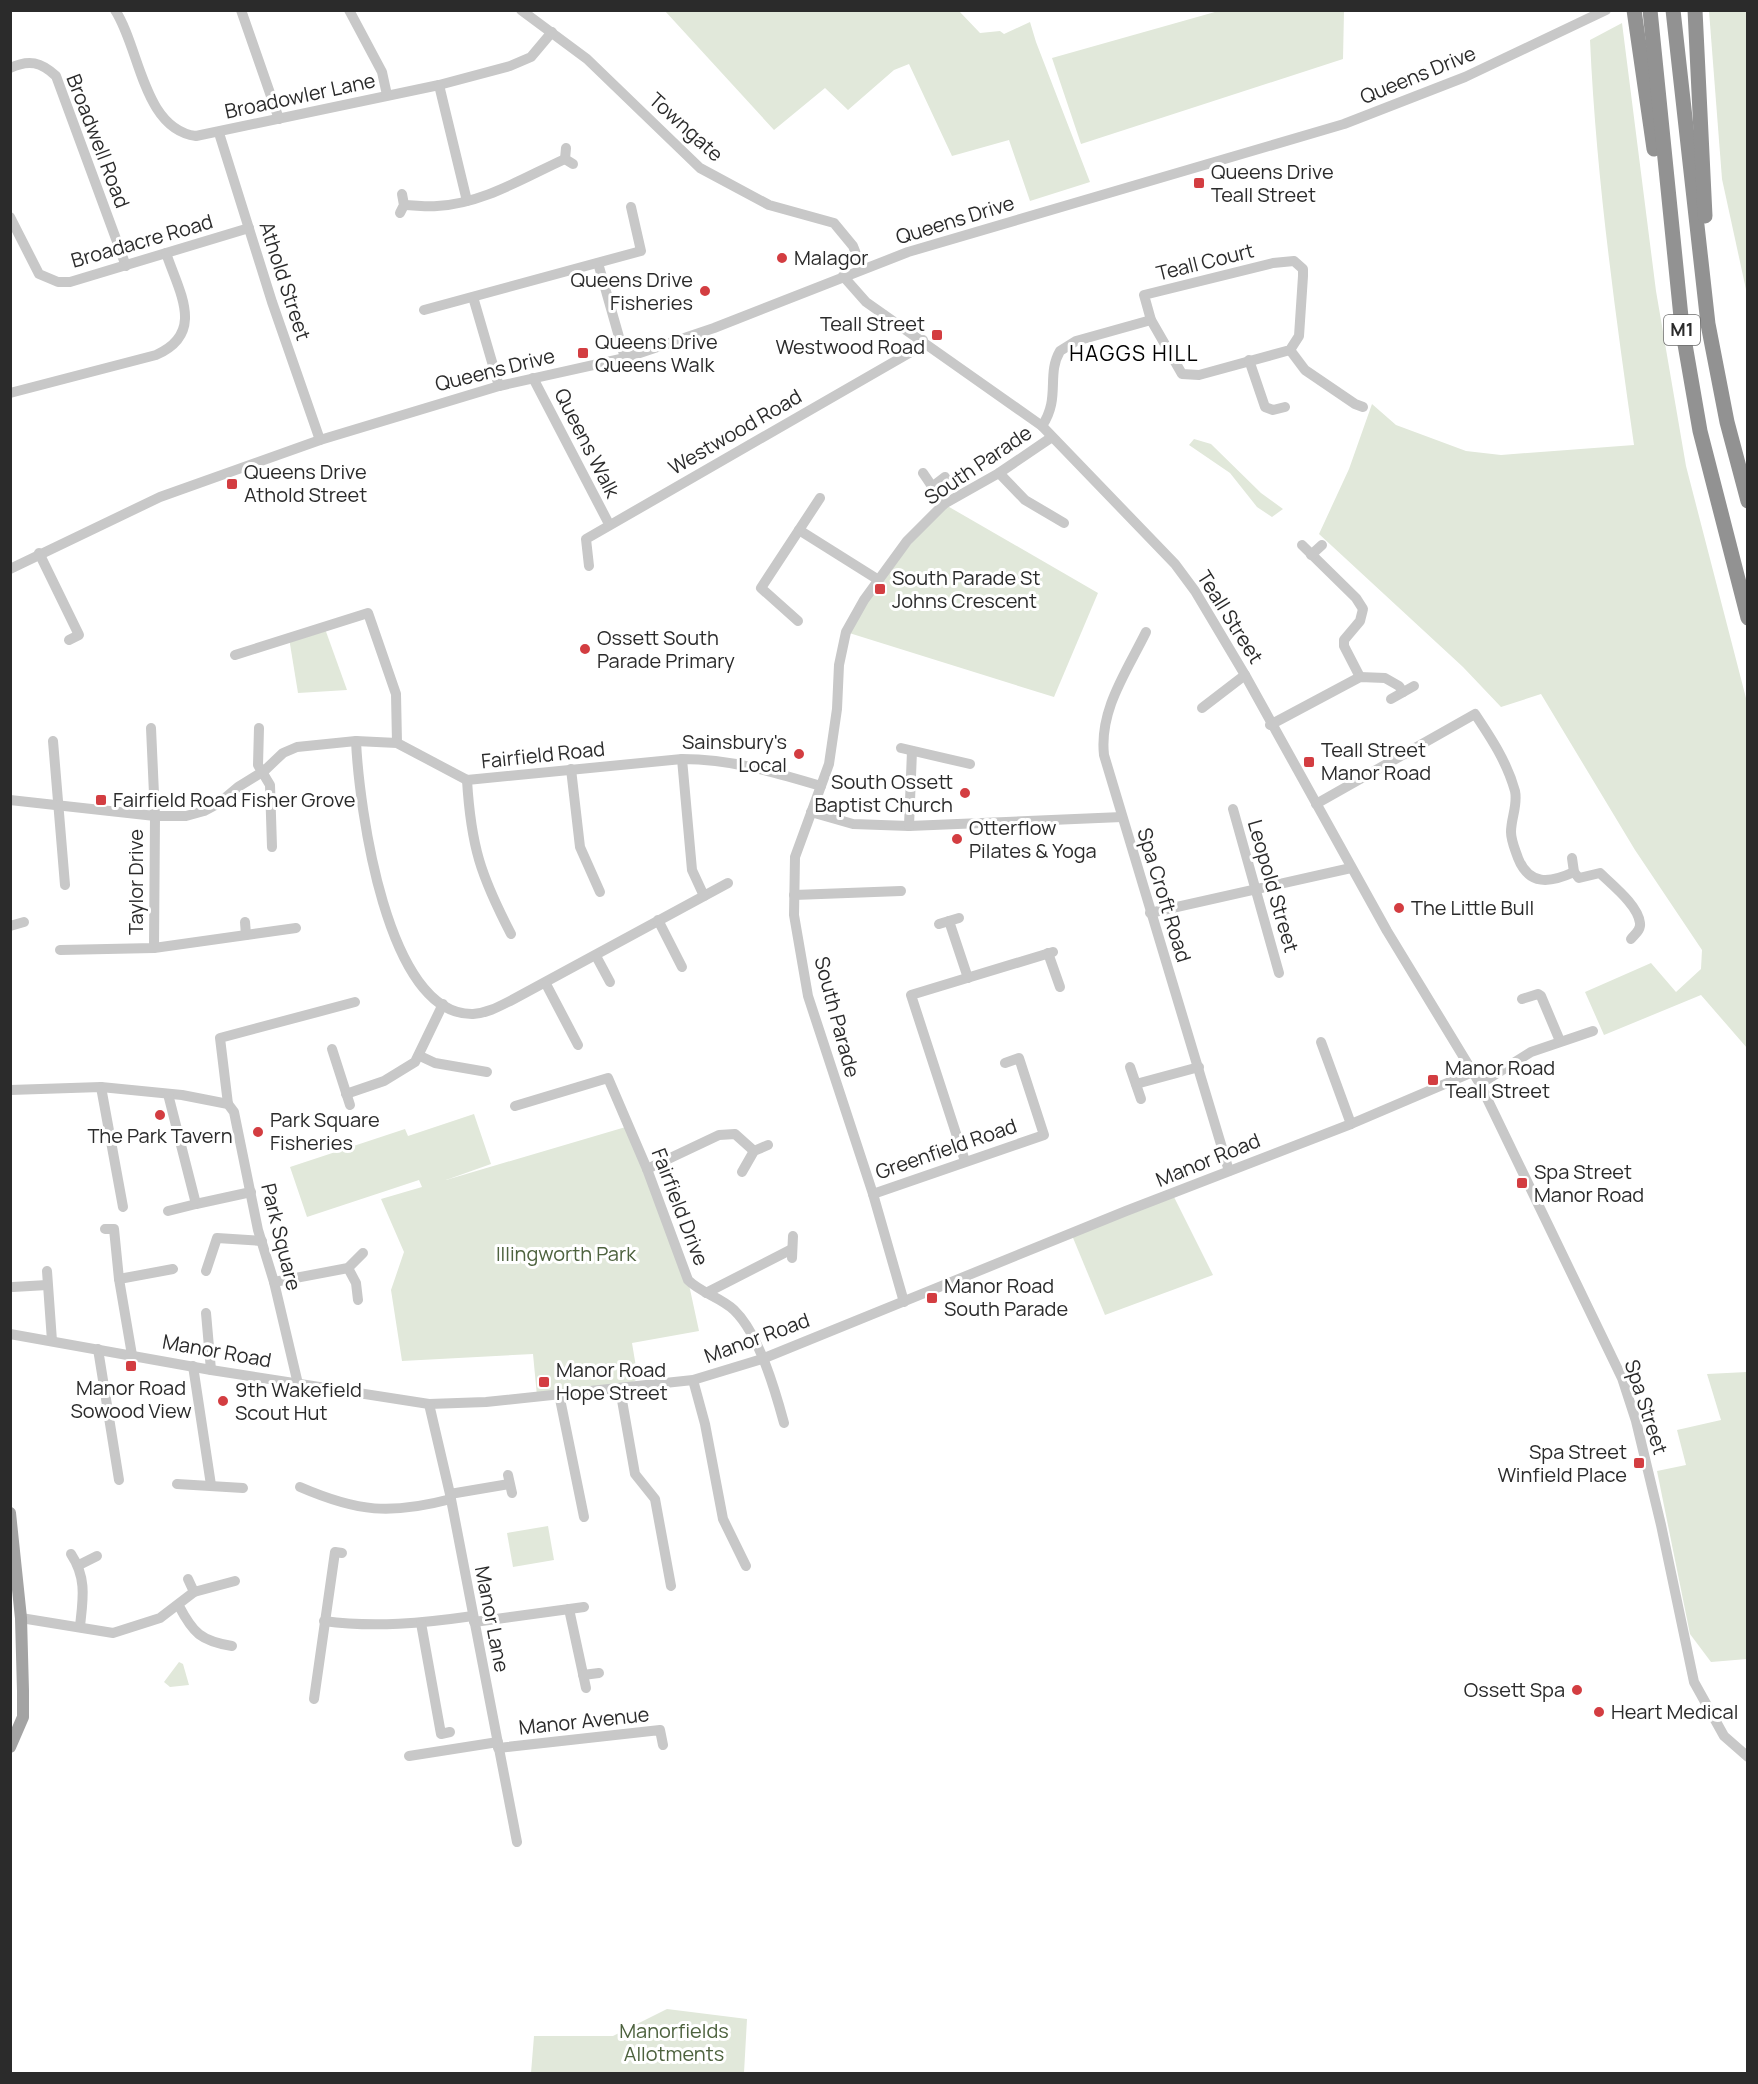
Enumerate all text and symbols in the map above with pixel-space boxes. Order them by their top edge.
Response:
street label: Queens Drive [1356,39,1480,110]
street label: Broadowler Lane [222,66,378,125]
street label: Broadwell Road [61,70,136,212]
street label: Towngate [643,86,729,167]
place label: Queens Drive Teall Street [1211,158,1334,208]
marker: Queens Drive Teall Street [1192,176,1206,190]
street label: Queens Drive [892,189,1017,250]
street label: Broadacre Road [68,207,216,274]
street label: Athold Street [254,218,317,344]
street label: Teall Court [1153,236,1256,287]
place label: Malagor [794,244,869,271]
marker: Malagor [775,251,789,265]
place label: Queens Drive Fisheries [570,266,693,316]
marker: Queens Drive Fisheries [698,284,712,298]
place label: Teall Street Westwood Road [775,310,925,360]
road number: M1 [1664,315,1700,345]
place label: Queens Drive Queens Walk [595,328,718,378]
marker: Teall Street Westwood Road [930,328,944,342]
district label: HAGGS HILL [1069,339,1199,367]
street label: Queens Drive [432,342,558,397]
marker: Queens Drive Queens Walk [576,346,590,360]
street label: Westwood Road [663,382,806,481]
street label: Queens Walk [548,383,627,503]
street label: South Parade [919,419,1037,510]
place label: Queens Drive Athold Street [244,458,367,508]
marker: Queens Drive Athold Street [225,477,239,491]
place label: South Parade St Johns Crescent [892,564,1040,614]
street label: Teall Street [1191,565,1270,668]
marker: South Parade St Johns Crescent [873,582,887,596]
place label: Ossett South Parade Primary [597,624,735,674]
marker: Ossett South Parade Primary [578,642,592,656]
place label: Sainsbury's Local [682,728,787,778]
street label: Fairfield Road [480,735,606,774]
place label: Teall Street Manor Road [1321,736,1431,786]
marker: Sainsbury's Local [792,747,806,761]
marker: Teall Street Manor Road [1302,755,1316,769]
place label: South Ossett Baptist Church [815,768,953,818]
place label: Fairfield Road Fisher Grove [113,786,355,813]
marker: South Ossett Baptist Church [958,786,972,800]
marker: Fairfield Road Fisher Grove [94,793,108,807]
place label: Otterflow Pilates & Yoga [969,814,1097,864]
street label: Leopold Street [1242,816,1305,955]
street label: Spa Croft Road [1131,824,1198,965]
street label: Taylor Drive [122,829,149,935]
marker: Otterflow Pilates & Yoga [950,832,964,846]
place label: The Little Bull [1411,894,1534,921]
marker: The Little Bull [1392,901,1406,915]
street label: South Parade [808,953,867,1080]
place label: Manor Road Teall Street [1445,1054,1555,1104]
marker: Manor Road Teall Street [1426,1073,1440,1087]
place label: Park Square Fisheries [270,1106,380,1156]
marker: The Park Tavern [153,1108,167,1122]
street label: Greenfield Road [872,1112,1020,1185]
place label: The Park Tavern [87,1122,233,1149]
marker: Park Square Fisheries [251,1125,265,1139]
street label: Manor Road [1152,1126,1264,1193]
street label: Fairfield Drive [646,1144,715,1269]
place label: Spa Street Manor Road [1534,1158,1644,1208]
marker: Spa Street Manor Road [1515,1176,1529,1190]
street label: Park Square [255,1180,308,1293]
park label: Illingworth Park [496,1240,637,1267]
place label: Manor Road South Parade [944,1272,1068,1322]
marker: Manor Road South Parade [925,1291,939,1305]
street label: Manor Road [700,1306,813,1369]
street label: Manor Road [160,1328,274,1373]
place label: Manor Road Hope Street [556,1356,668,1406]
street label: Spa Street [1618,1356,1674,1458]
marker: Manor Road Sowood View [124,1359,138,1373]
place label: Manor Road Sowood View [70,1374,192,1424]
marker: Manor Road Hope Street [537,1375,551,1389]
place label: 9th Wakefield Scout Hut [235,1376,362,1426]
marker: 9th Wakefield Scout Hut [216,1394,230,1408]
place label: Spa Street Winfield Place [1498,1438,1627,1488]
marker: Spa Street Winfield Place [1632,1456,1646,1470]
street label: Manor Lane [469,1564,516,1674]
place label: Ossett Spa [1464,1676,1565,1703]
marker: Ossett Spa [1570,1683,1584,1697]
place label: Heart Medical [1611,1698,1738,1725]
street label: Manor Avenue [517,1700,651,1741]
marker: Heart Medical [1592,1705,1606,1719]
park label: Manorfields Allotments [619,2017,729,2067]

